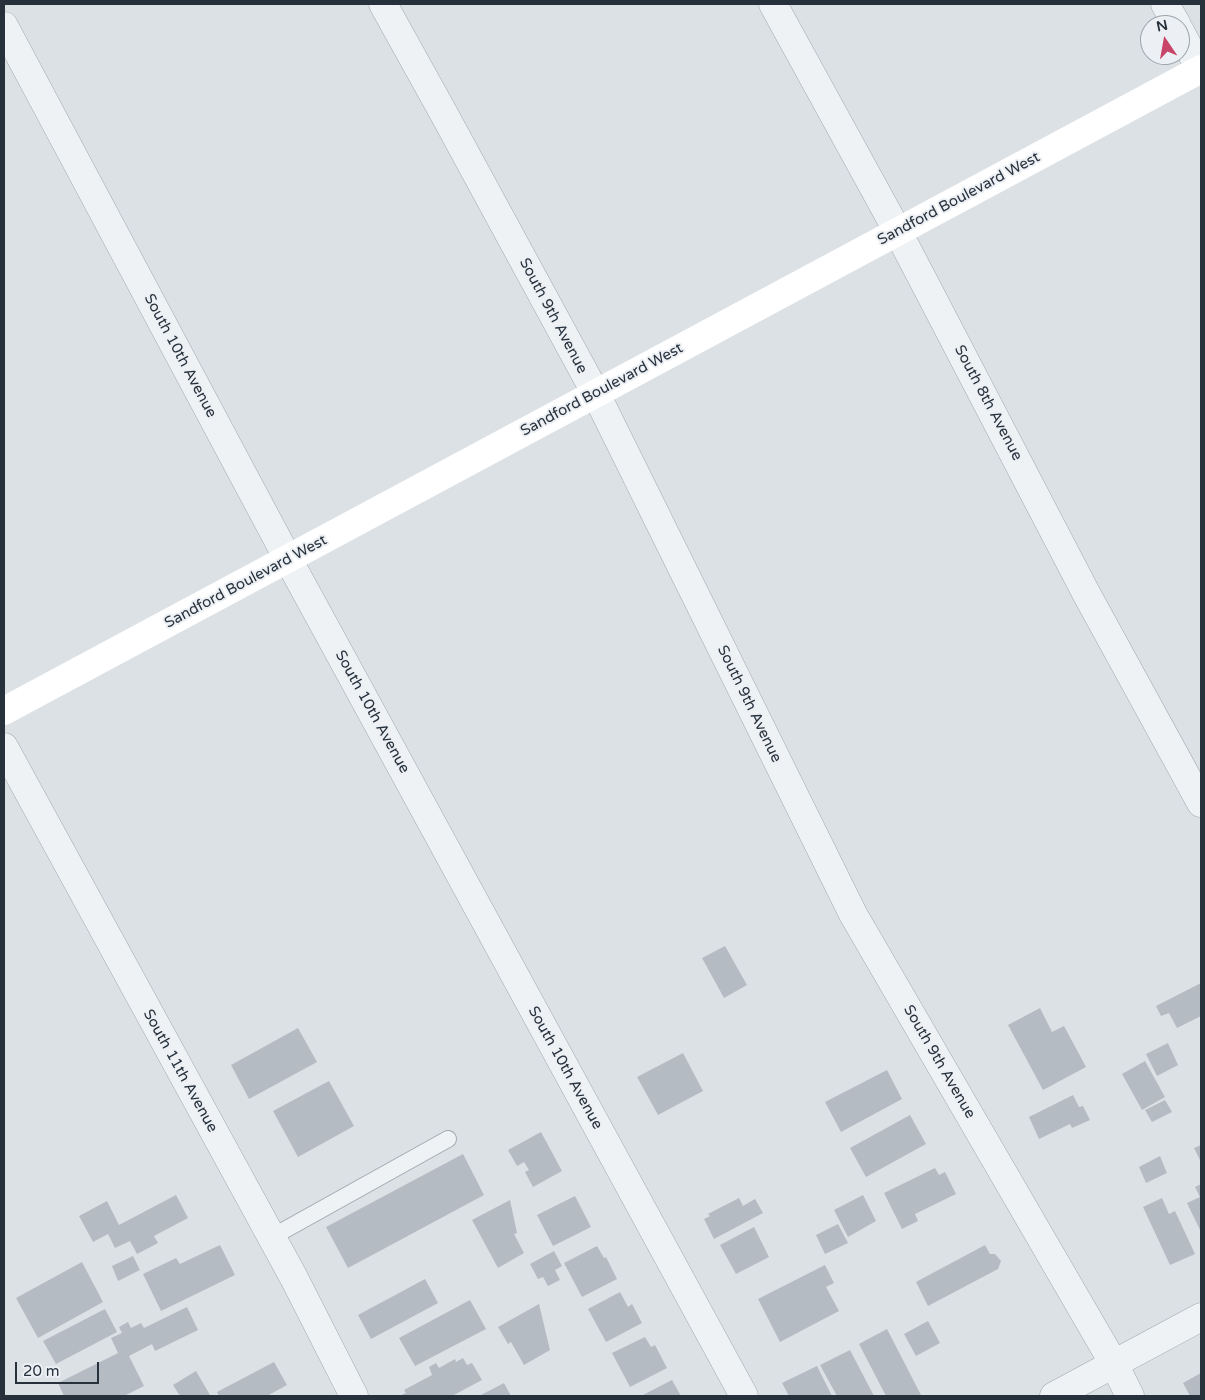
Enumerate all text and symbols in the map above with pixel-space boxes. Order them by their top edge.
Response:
north arrow [1140,15,1190,65]
text: N [1155,16,1169,35]
street label: Sandford Boulevard West [875,148,1043,250]
street label: South 9th Avenue [515,255,591,377]
street label: South 10th Avenue [140,291,220,421]
street label: Sandford Boulevard West [518,339,686,441]
street label: South 8th Avenue [950,342,1026,464]
street label: Sandford Boulevard West [162,531,330,633]
street label: South 9th Avenue [713,642,785,766]
street label: South 10th Avenue [331,647,413,777]
street label: South 9th Avenue [899,1002,979,1122]
street label: South 10th Avenue [524,1003,606,1133]
street label: South 11th Avenue [139,1006,221,1136]
scale bar [18,1352,101,1384]
text: 20 m [23,1362,60,1380]

